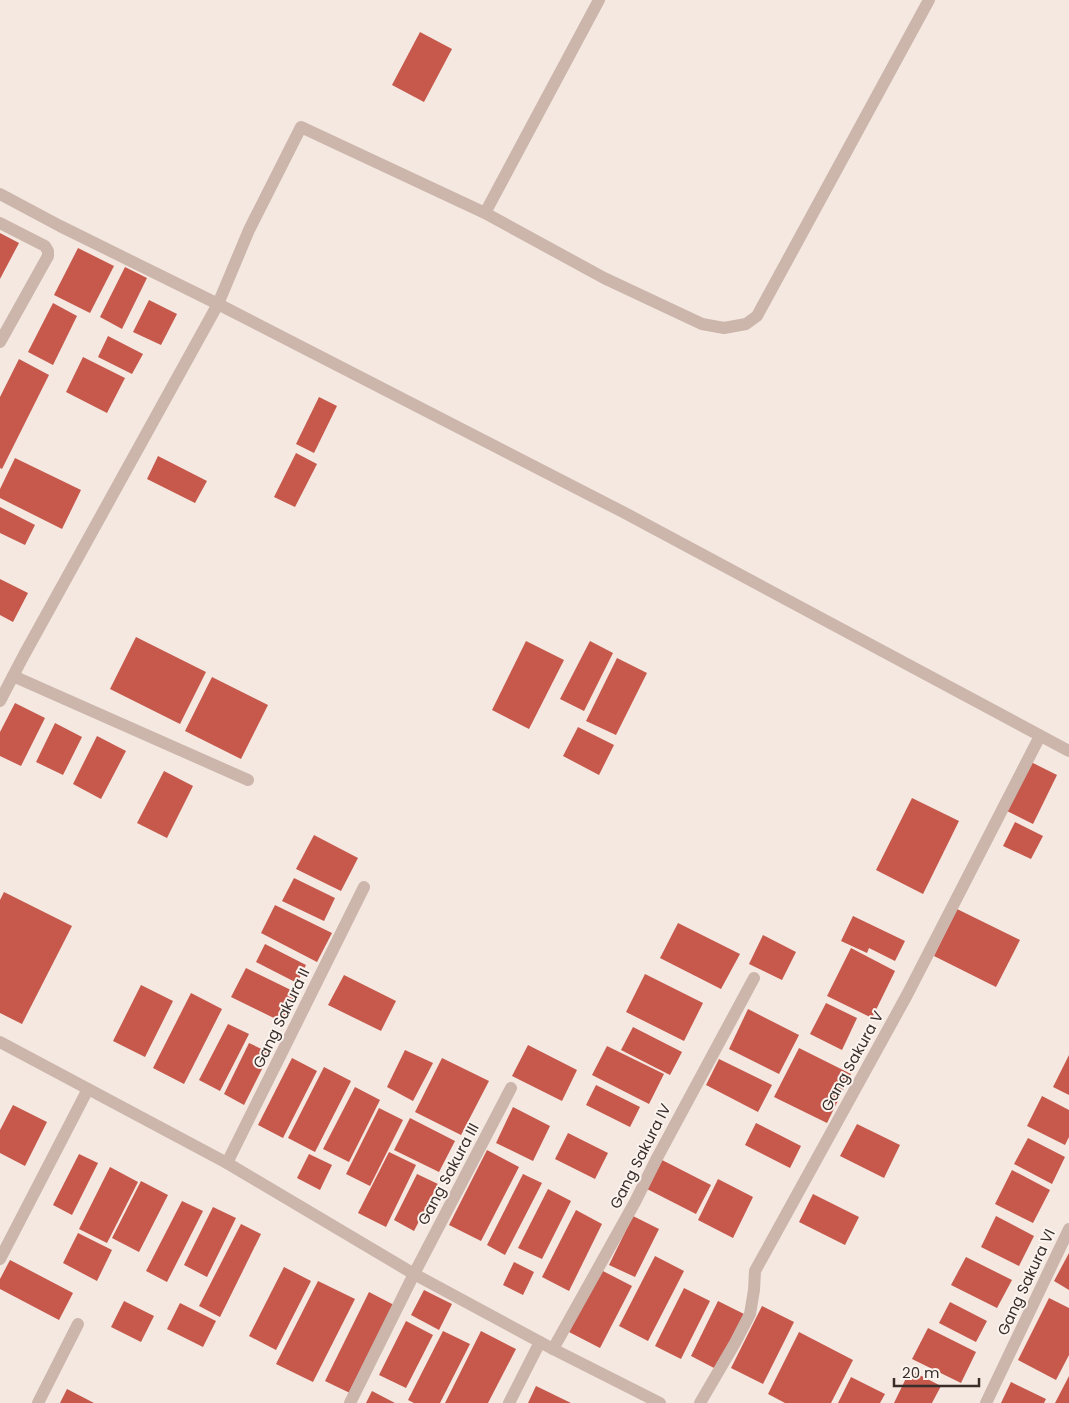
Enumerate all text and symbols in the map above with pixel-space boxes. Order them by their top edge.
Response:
street label: Gang Sakura II [248,964,314,1072]
street label: Gang Sakura V [816,1007,888,1115]
street label: Gang Sakura IV [604,1100,676,1212]
street label: Gang Sakura III [412,1119,484,1229]
street label: Gang Sakura VI [992,1225,1060,1339]
scale bar [894,1356,979,1388]
text: 20 m [902,1362,940,1383]

